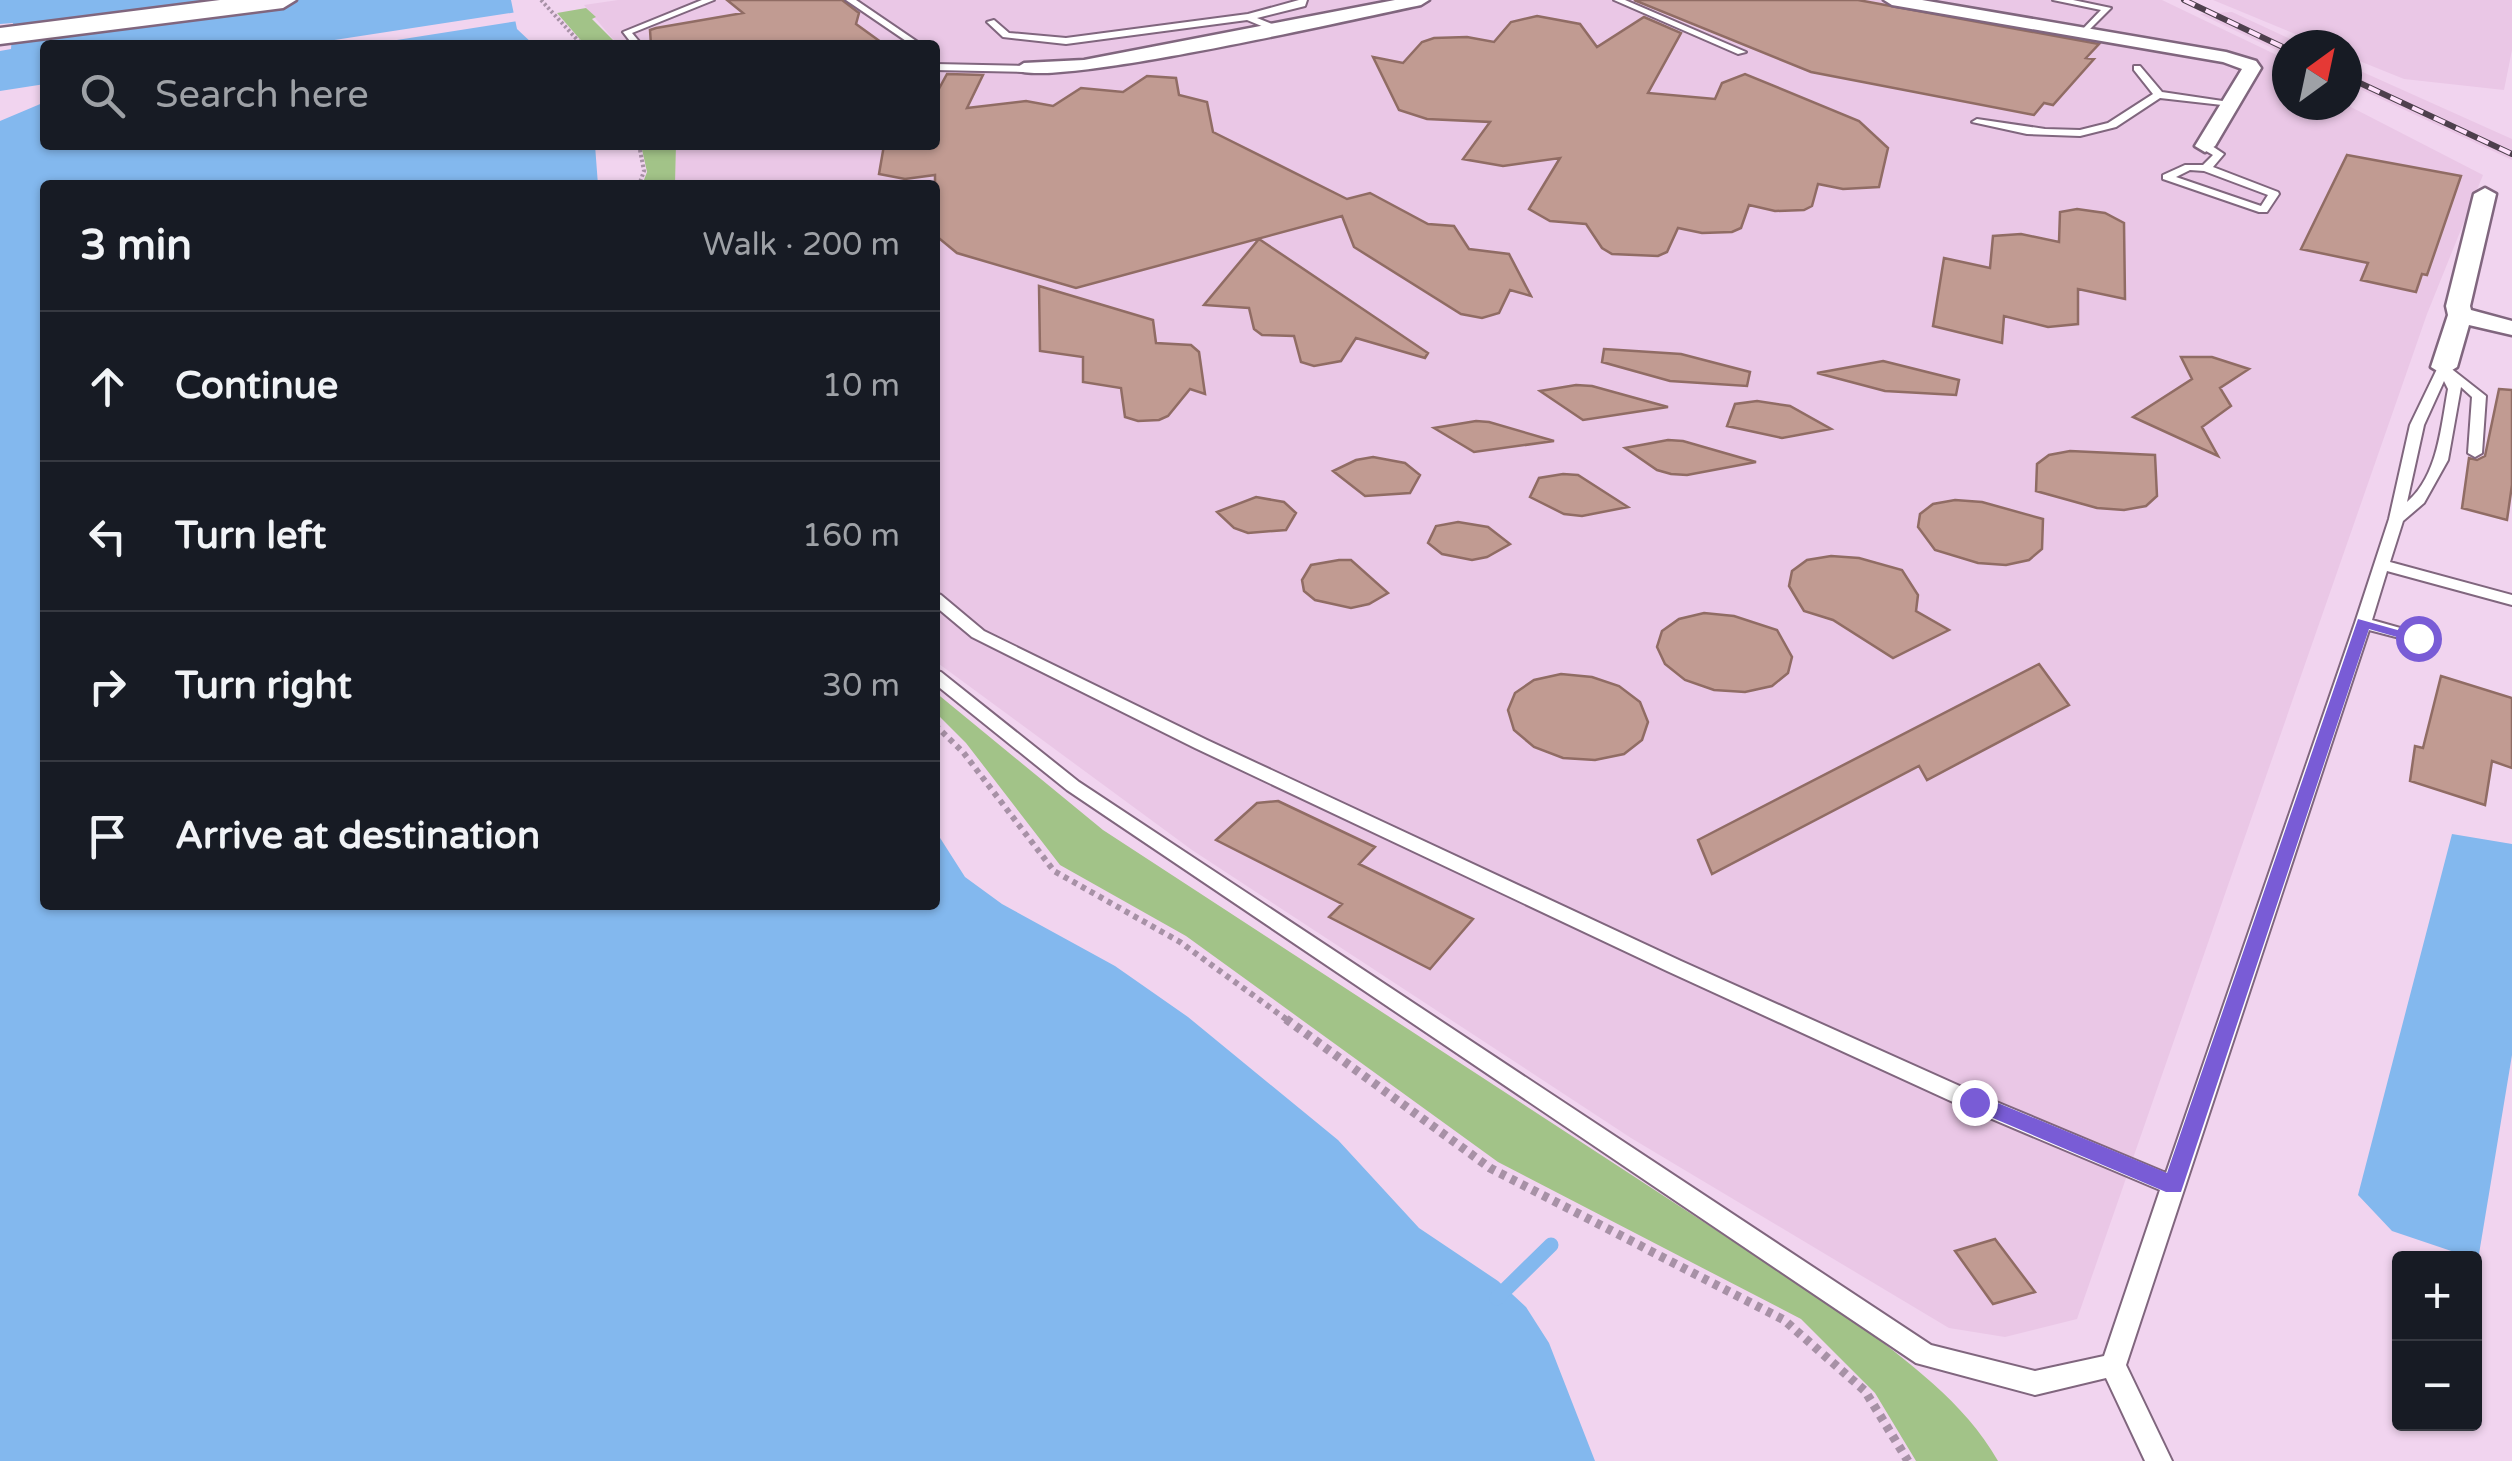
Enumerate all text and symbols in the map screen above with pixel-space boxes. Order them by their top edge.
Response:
north arrow [2272,30,2362,120]
search box [40,40,940,150]
icon: search [75,68,130,123]
text: Search here [155,72,369,118]
text: 3 min [80,220,192,271]
text: Walk · 200 m [703,226,900,264]
icon: ahead [80,359,135,414]
text: Continue [175,363,338,409]
text: 10 m [822,367,900,405]
icon: left [80,509,135,564]
text: Turn left [175,513,326,559]
text: 160 m [802,517,900,555]
route start [2396,616,2442,662]
icon: right [80,659,135,714]
text: Turn right [175,663,352,709]
text: 30 m [822,667,900,705]
icon: arrive [80,809,135,864]
text: Arrive at destination [175,813,540,859]
route end [1952,1080,1998,1126]
map controls [2392,1251,2482,1431]
button: + [2392,1251,2482,1341]
button: − [2392,1341,2482,1431]

